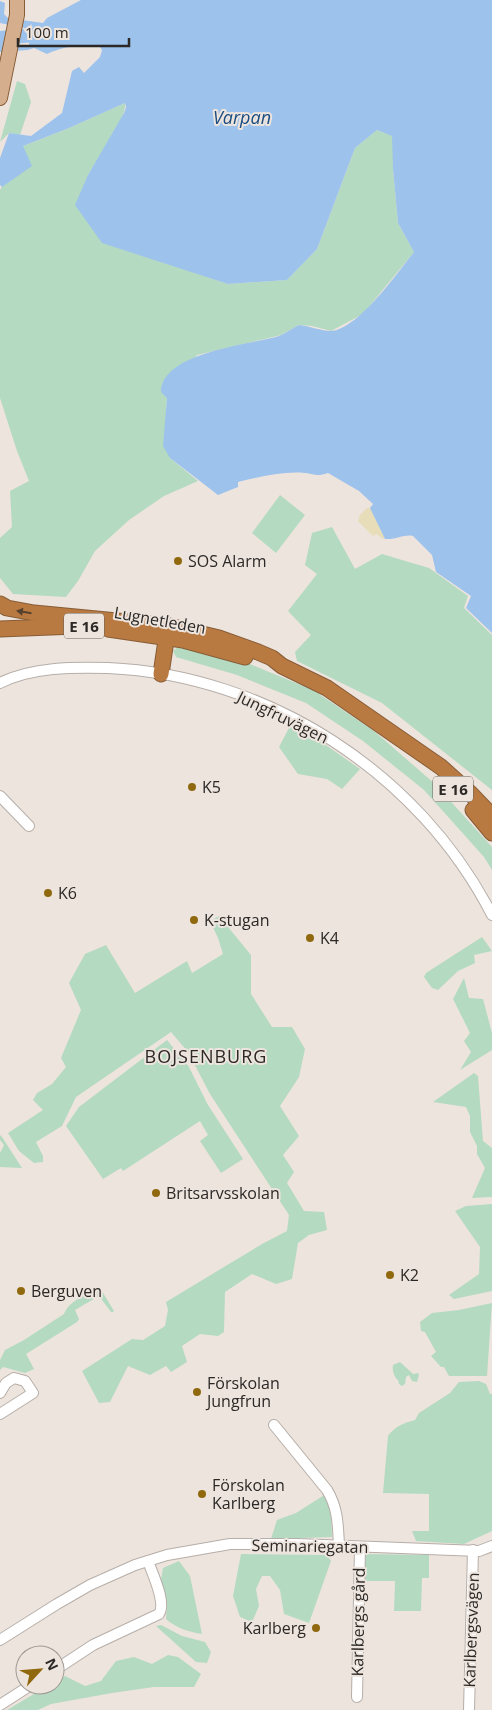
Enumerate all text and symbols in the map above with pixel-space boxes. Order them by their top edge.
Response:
scale bar [18,15,129,47]
text: 100 m [25,22,69,42]
water label: Varpan [213,105,271,129]
place label: SOS Alarm [188,550,267,572]
marker: SOS Alarm [172,555,184,567]
street label: Lugnetleden [112,601,208,639]
one-way arrow [15,608,31,616]
road number: E 16 [64,614,104,638]
street label: Jungfruvägen [232,685,332,749]
place label: K5 [202,776,221,798]
road number: E 16 [433,776,473,802]
marker: K5 [186,781,198,793]
place label: K6 [58,882,77,904]
marker: K6 [42,887,54,899]
place label: K-stugan [204,909,269,931]
marker: K-stugan [188,914,200,926]
place label: K4 [320,927,339,949]
marker: K4 [304,932,316,944]
district label: BOJSENBURG [145,1044,267,1068]
place label: Britsarvsskolan [166,1182,280,1204]
marker: Britsarvsskolan [150,1187,162,1199]
place label: K2 [400,1264,419,1286]
marker: K2 [384,1269,396,1281]
place label: Berguven [31,1280,102,1302]
marker: Berguven [15,1285,27,1297]
place label: Förskolan Jungfrun [205,1372,280,1412]
marker: Förskolan Jungfrun [191,1386,203,1398]
place label: Förskolan Karlberg [212,1474,285,1514]
marker: Förskolan Karlberg [196,1488,208,1500]
street label: Seminariegatan [251,1534,369,1558]
street label: Karlbergs gård [346,1567,370,1677]
street label: Karlbergsvägen [458,1572,484,1688]
place label: Karlberg [243,1617,306,1639]
marker: Karlberg [310,1622,322,1634]
north arrow [15,1645,65,1695]
text: N [41,1655,63,1673]

